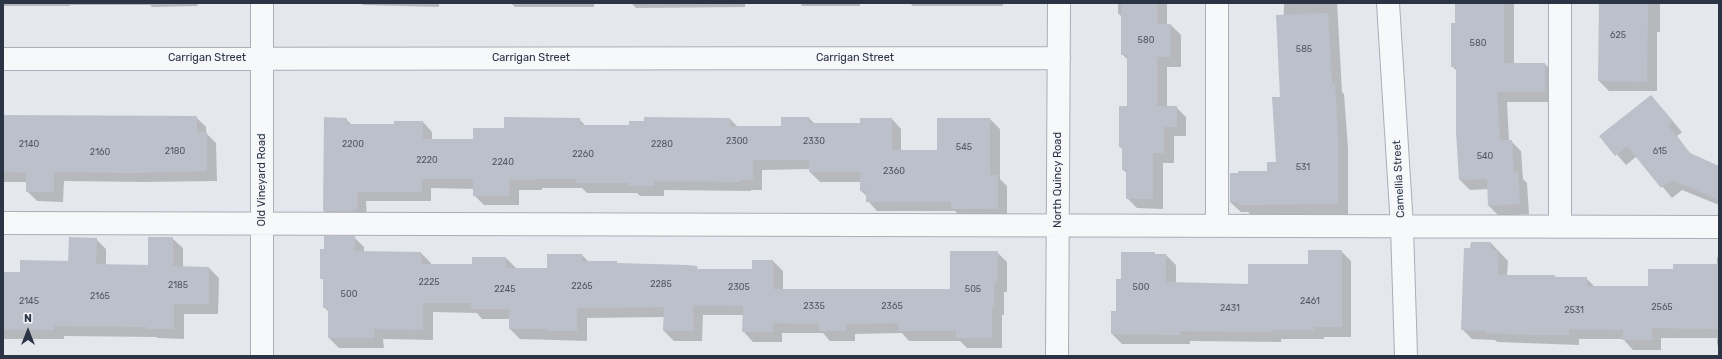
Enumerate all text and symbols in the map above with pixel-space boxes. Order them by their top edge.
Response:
house number: 625 [1610,30,1626,40]
house number: 580 [1138,35,1154,45]
house number: 580 [1470,38,1486,48]
house number: 585 [1296,44,1312,54]
street label: Carrigan Street [168,51,246,65]
street label: Carrigan Street [492,51,570,65]
street label: Carrigan Street [816,51,894,65]
street label: North Quincy Road [1051,132,1065,228]
street label: Old Vineyard Road [255,133,269,227]
house number: 2300 [726,136,748,146]
house number: 2330 [803,136,825,146]
house number: 2140 [19,139,39,149]
house number: 2200 [342,139,364,149]
house number: 2280 [651,139,673,149]
street label: Camellia Street [1390,140,1408,218]
house number: 545 [956,142,972,152]
house number: 2180 [165,146,185,156]
house number: 615 [1653,146,1667,156]
house number: 2160 [90,147,110,157]
house number: 2260 [572,149,594,159]
house number: 540 [1477,151,1493,161]
house number: 2220 [416,155,438,165]
house number: 2240 [492,157,514,167]
house number: 531 [1296,162,1310,172]
house number: 2360 [883,166,905,176]
house number: 2225 [418,277,440,287]
house number: 2285 [650,279,672,289]
house number: 2185 [168,280,188,290]
house number: 2265 [571,281,593,291]
house number: 2305 [728,282,750,292]
house number: 500 [1133,282,1149,292]
house number: 2245 [494,284,516,294]
house number: 505 [965,284,981,294]
house number: 500 [341,289,357,299]
house number: 2165 [90,291,110,301]
house number: 2145 [19,296,39,306]
house number: 2461 [1300,296,1320,306]
house number: 2335 [803,301,825,311]
house number: 2365 [881,301,903,311]
house number: 2565 [1651,302,1673,312]
house number: 2431 [1220,303,1240,313]
house number: 2531 [1564,305,1584,315]
north arrow [8,311,48,351]
text: N [24,312,32,325]

